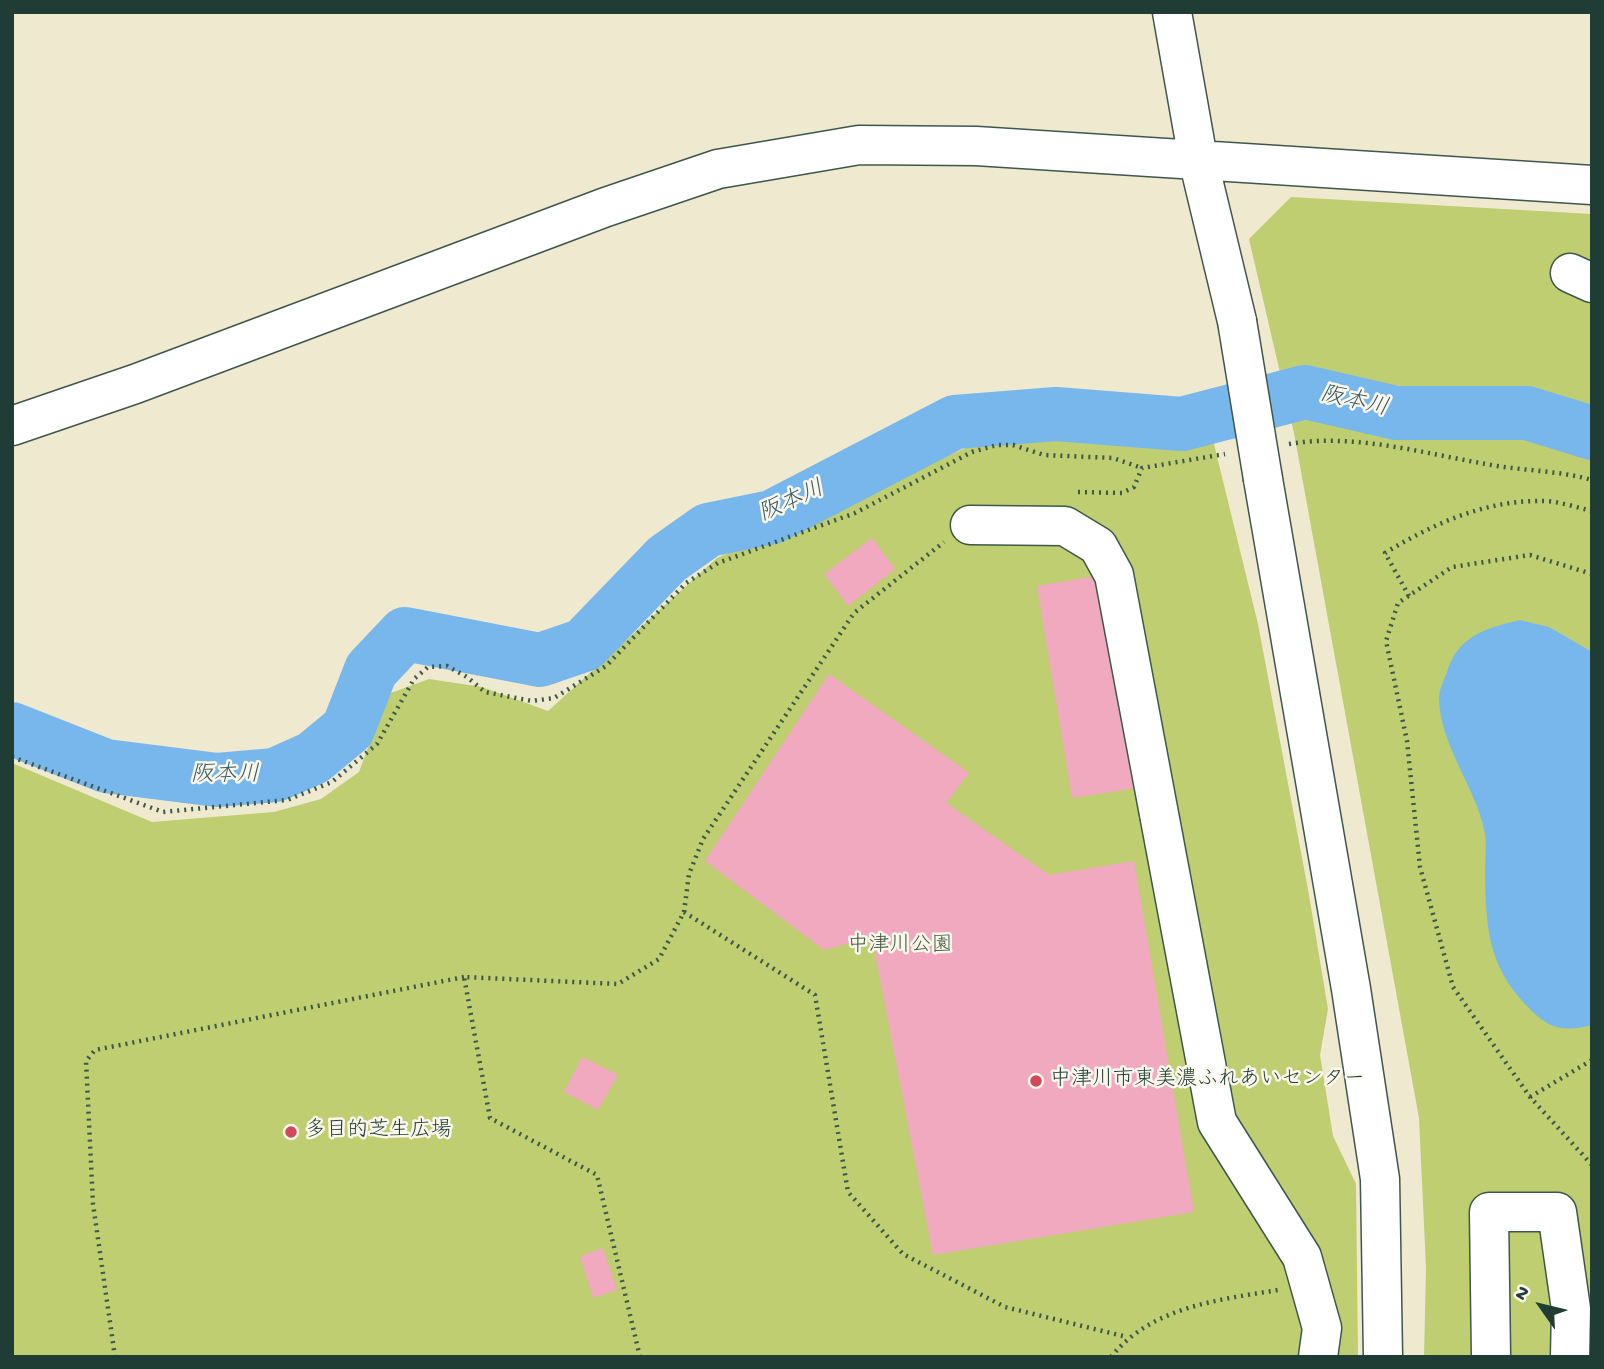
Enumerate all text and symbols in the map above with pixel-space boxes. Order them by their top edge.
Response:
water label: 阪本川 [1317,382,1391,424]
water label: 阪本川 [755,476,829,530]
water label: 阪本川 [191,762,259,790]
park label: 中津川公園 [848,934,952,960]
place label: 中津川市東美濃ふれあいセンター [1050,1068,1365,1094]
marker: 中津川市東美濃ふれあいセンター [1028,1073,1044,1089]
place label: 多目的芝生広場 [305,1119,452,1145]
marker: 多目的芝生広場 [283,1124,299,1140]
north arrow [1506,1271,1576,1341]
text: N [1510,1282,1536,1306]

